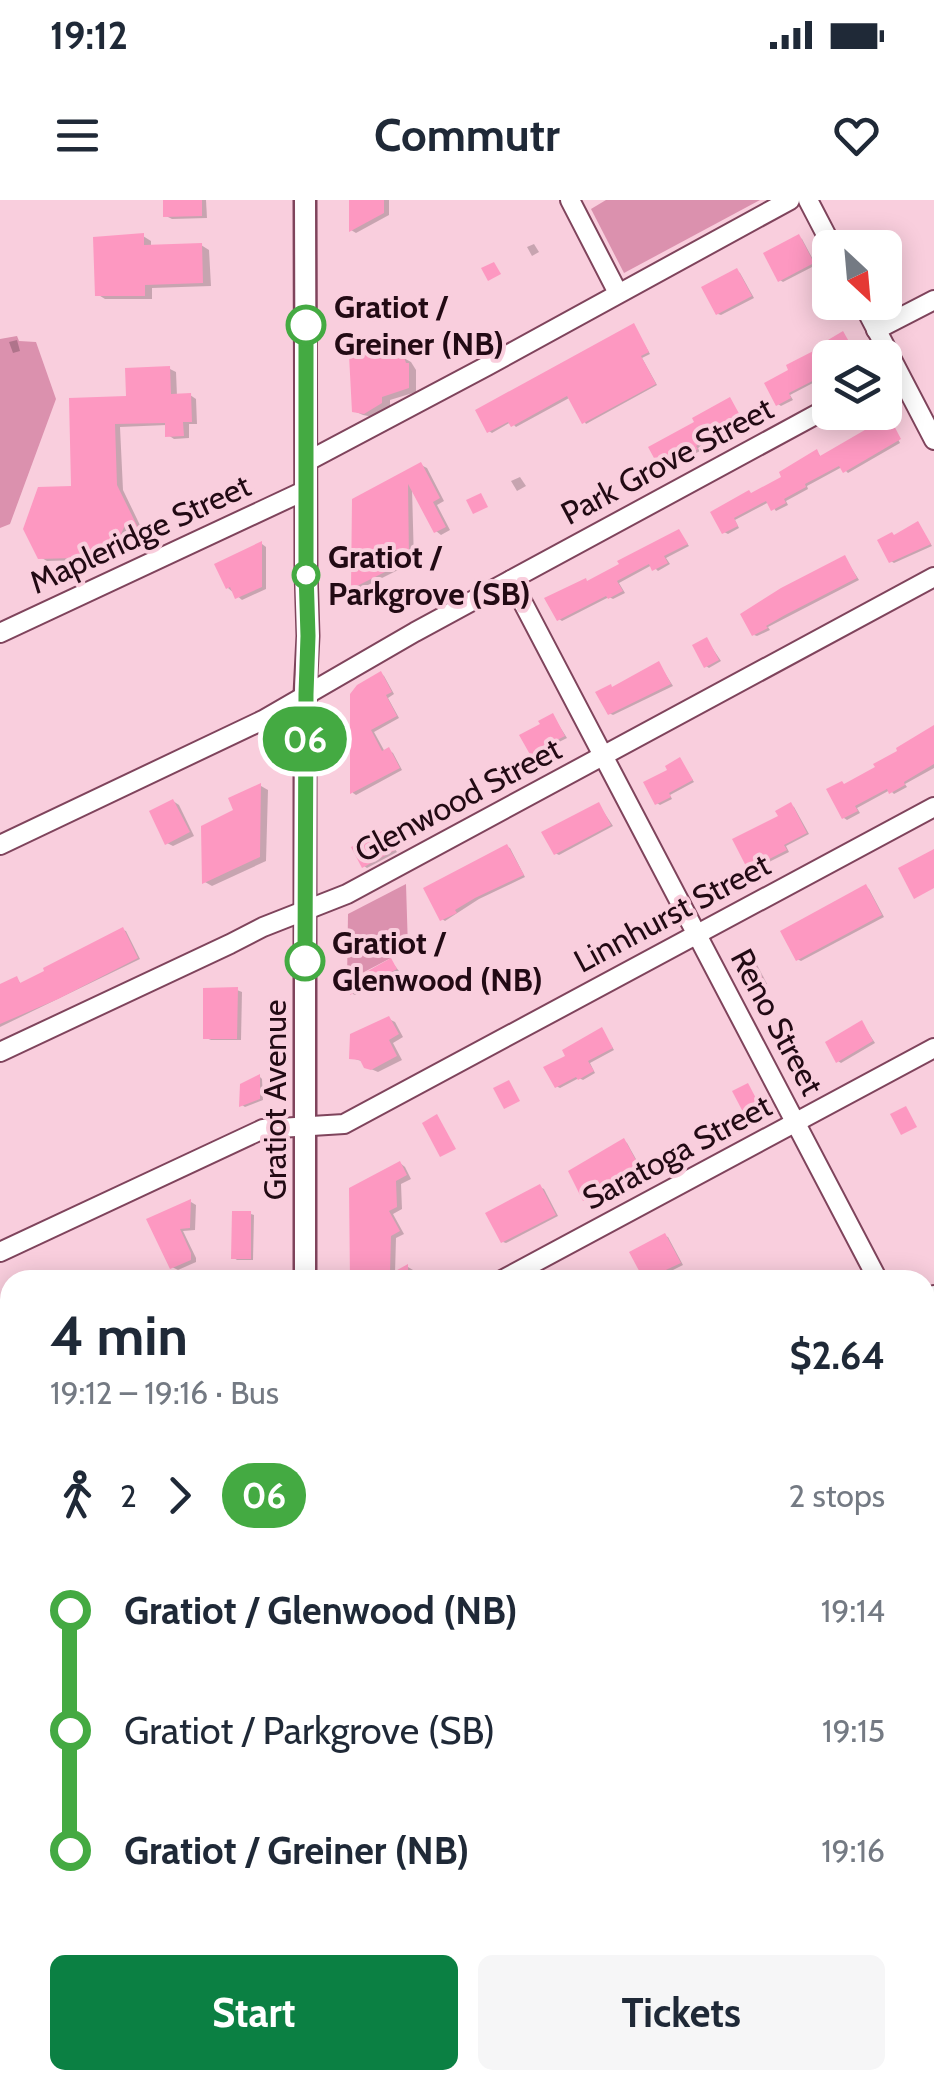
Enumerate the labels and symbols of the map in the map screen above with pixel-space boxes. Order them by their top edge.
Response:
north arrow [812,230,902,320]
place label: Gratiot / Greiner (NB) [334,287,504,363]
marker: Gratiot / Greiner (NB) [287,306,325,344]
street label: Park Grove Street [554,388,780,533]
street label: Mapleridge Street [23,465,257,602]
place label: Gratiot / Parkgrove (SB) [328,537,530,613]
marker: Gratiot / Parkgrove (SB) [293,562,319,588]
line badge: 06 [260,706,350,772]
street label: Glenwood Street [348,729,568,870]
street label: Linnhurst Street [567,844,777,981]
place label: Gratiot / Glenwood (NB) [332,923,543,999]
marker: Gratiot / Glenwood (NB) [286,942,324,980]
street label: Reno Street [723,942,832,1102]
street label: Gratiot Avenue [255,1000,294,1200]
street label: Saratoga Street [576,1085,778,1218]

